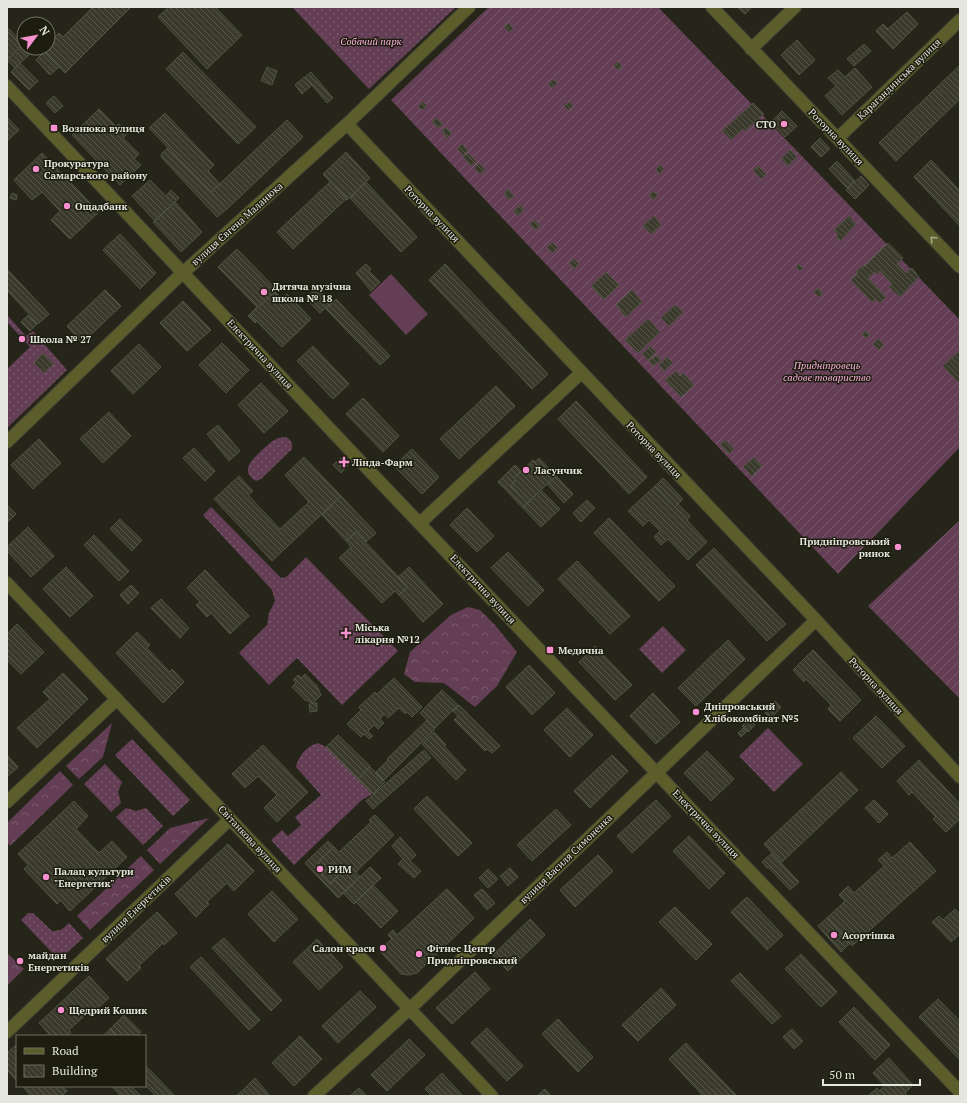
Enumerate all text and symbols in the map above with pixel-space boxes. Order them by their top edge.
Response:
north arrow [16,16,56,56]
text: N [36,23,53,39]
park label: Собачий парк [340,35,402,48]
street label: Карагандинська вулиця [854,36,944,122]
street label: Роторна вулиця [806,106,866,168]
place label: СТО [756,118,776,131]
marker: СТО [779,119,789,129]
place label: Вознюка вулиця [62,122,145,135]
marker: Вознюка вулиця [49,123,59,133]
place label: Прокуратура Самарського району [44,157,148,182]
marker: Прокуратура Самарського району [31,164,41,174]
street label: вулиця Євгена Маланюка [189,179,285,269]
street label: Роторна вулиця [402,183,462,245]
place label: Ощадбанк [75,200,127,213]
marker: Ощадбанк [62,201,72,211]
one-way arrow [930,236,938,244]
place label: Дитяча музічна школа № 18 [272,280,352,305]
marker: Дитяча музічна школа № 18 [259,287,269,297]
street label: Електрична вулиця [224,316,296,392]
place label: Школа № 27 [30,333,92,346]
marker: Школа № 27 [17,334,27,344]
park label: Придніпровець садове товариство [783,359,871,384]
street label: Роторна вулиця [624,419,684,481]
place label: Лінда-Фарм [351,456,413,469]
marker: Лінда-Фарм [339,457,349,467]
place label: Ласунчик [533,464,582,477]
marker: Ласунчик [521,465,531,475]
place label: Придніпровський ринок [800,535,890,560]
marker: Придніпровський ринок [893,542,903,552]
street label: Електрична вулиця [447,551,519,627]
place label: Міська лікарня №12 [355,621,420,646]
marker: Міська лікарня №12 [340,627,352,639]
place label: Медична [558,644,604,657]
marker: Медична [545,645,555,655]
street label: Роторна вулиця [846,655,906,717]
place label: Дніпровський Хлібокомбінат №5 [704,700,799,725]
marker: Дніпровський Хлібокомбінат №5 [691,707,701,717]
street label: Електрична вулиця [670,787,742,861]
street label: Світанкова вулиця [215,803,285,875]
street label: вулиця Василя Симоненка [517,811,615,907]
place label: РИМ [328,863,352,876]
marker: РИМ [315,864,325,874]
place label: Палац культури "Енергетик" [54,865,134,890]
marker: Палац культури "Енергетик" [41,872,51,882]
street label: вулиця Енергетиків [98,872,174,946]
place label: Асортішка [842,929,895,942]
marker: Асортішка [829,930,839,940]
place label: Салон краси [313,942,375,955]
place label: Фітнес Центр Придніпровський [427,942,518,967]
marker: Салон краси [378,943,388,953]
place label: майдан Енергетиків [28,949,89,974]
marker: Фітнес Центр Придніпровський [414,949,424,959]
marker: майдан Енергетиків [15,956,25,966]
place label: Щедрий Кошик [69,1004,147,1017]
marker: Щедрий Кошик [56,1005,66,1015]
legend [16,1035,146,1087]
text: Road [52,1043,79,1058]
scale bar [823,1061,920,1087]
text: Building [52,1063,98,1078]
text: 50 m [829,1067,856,1082]

